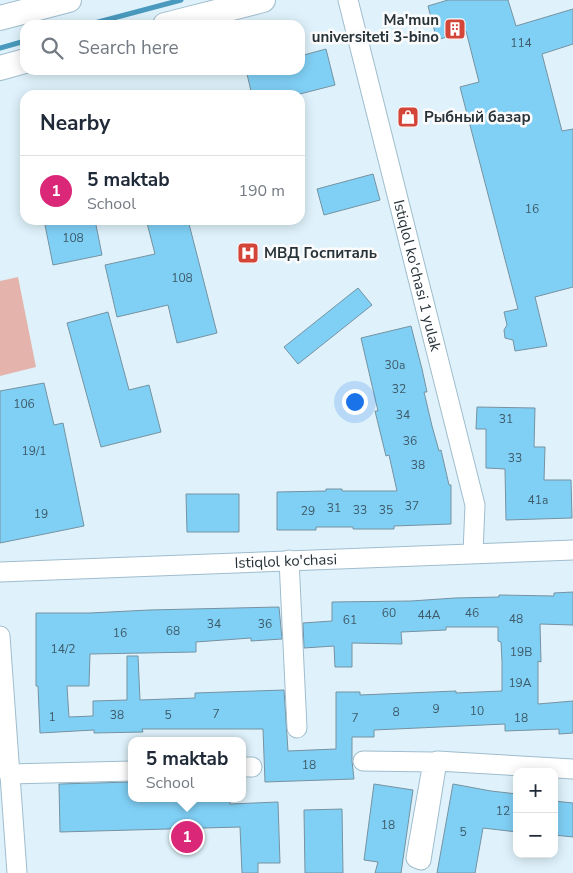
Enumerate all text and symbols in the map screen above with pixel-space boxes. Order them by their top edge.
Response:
place label: Ma'mun universiteti 3-bino [312,10,439,47]
building icon: Ma'mun universiteti 3-bino [443,17,467,41]
search box [20,20,305,75]
icon: search [38,34,66,62]
text: Search here [78,35,179,61]
house number: 114 [510,35,532,51]
shop icon: Рыбный базар [396,105,420,129]
place label: Рыбный базар [424,107,531,127]
text: Nearby [40,109,110,137]
text: 5 maktab [87,167,170,193]
text: 1 [51,180,61,202]
text: 190 m [238,180,285,202]
text: School [87,193,136,215]
street label: Istiqlol ko'chasi 1 yulak [389,198,446,354]
house number: 16 [525,201,539,217]
house number: 108 [62,230,84,246]
hospital icon: МВД Госпиталь [236,241,260,265]
place label: МВД Госпиталь [264,243,377,263]
house number: 108 [171,270,193,286]
house number: 30a [385,357,405,373]
house number: 32 [392,381,406,397]
your location [342,389,368,415]
house number: 106 [13,396,35,412]
house number: 34 [396,407,410,423]
house number: 31 [499,411,513,427]
house number: 36 [403,433,417,449]
house number: 19/1 [22,443,47,459]
house number: 33 [508,450,522,466]
house number: 38 [411,457,425,473]
house number: 41a [528,492,548,508]
house number: 37 [405,498,419,514]
house number: 31 [327,500,341,516]
house number: 33 [353,502,367,518]
house number: 35 [379,502,393,518]
house number: 29 [301,503,315,519]
house number: 19 [34,506,48,522]
street label: Istiqlol ko'chasi [234,549,337,573]
house number: 60 [382,605,396,621]
house number: 46 [465,605,479,621]
house number: 44А [417,607,441,623]
house number: 48 [509,611,523,627]
house number: 61 [343,612,357,628]
house number: 34 [207,616,221,632]
house number: 36 [258,616,272,632]
house number: 68 [166,623,180,639]
house number: 16 [113,625,127,641]
house number: 14/2 [51,641,76,657]
house number: 19B [510,644,532,660]
house number: 19A [508,675,532,691]
house number: 9 [432,701,440,717]
house number: 10 [470,703,484,719]
house number: 8 [392,704,400,720]
house number: 7 [212,706,220,722]
house number: 38 [110,707,124,723]
house number: 5 [164,707,172,723]
house number: 1 [48,709,56,725]
house number: 7 [351,710,359,726]
house number: 18 [514,710,528,726]
popup [128,737,246,802]
text: 5 maktab [146,746,228,772]
house number: 18 [302,757,316,773]
map controls [513,768,558,858]
button: + [513,768,558,813]
text: School [146,772,195,794]
house number: 12 [496,803,510,819]
button: − [513,813,558,858]
house number: 18 [381,817,395,833]
pin: 1 [171,818,203,856]
house number: 5 [459,824,467,840]

